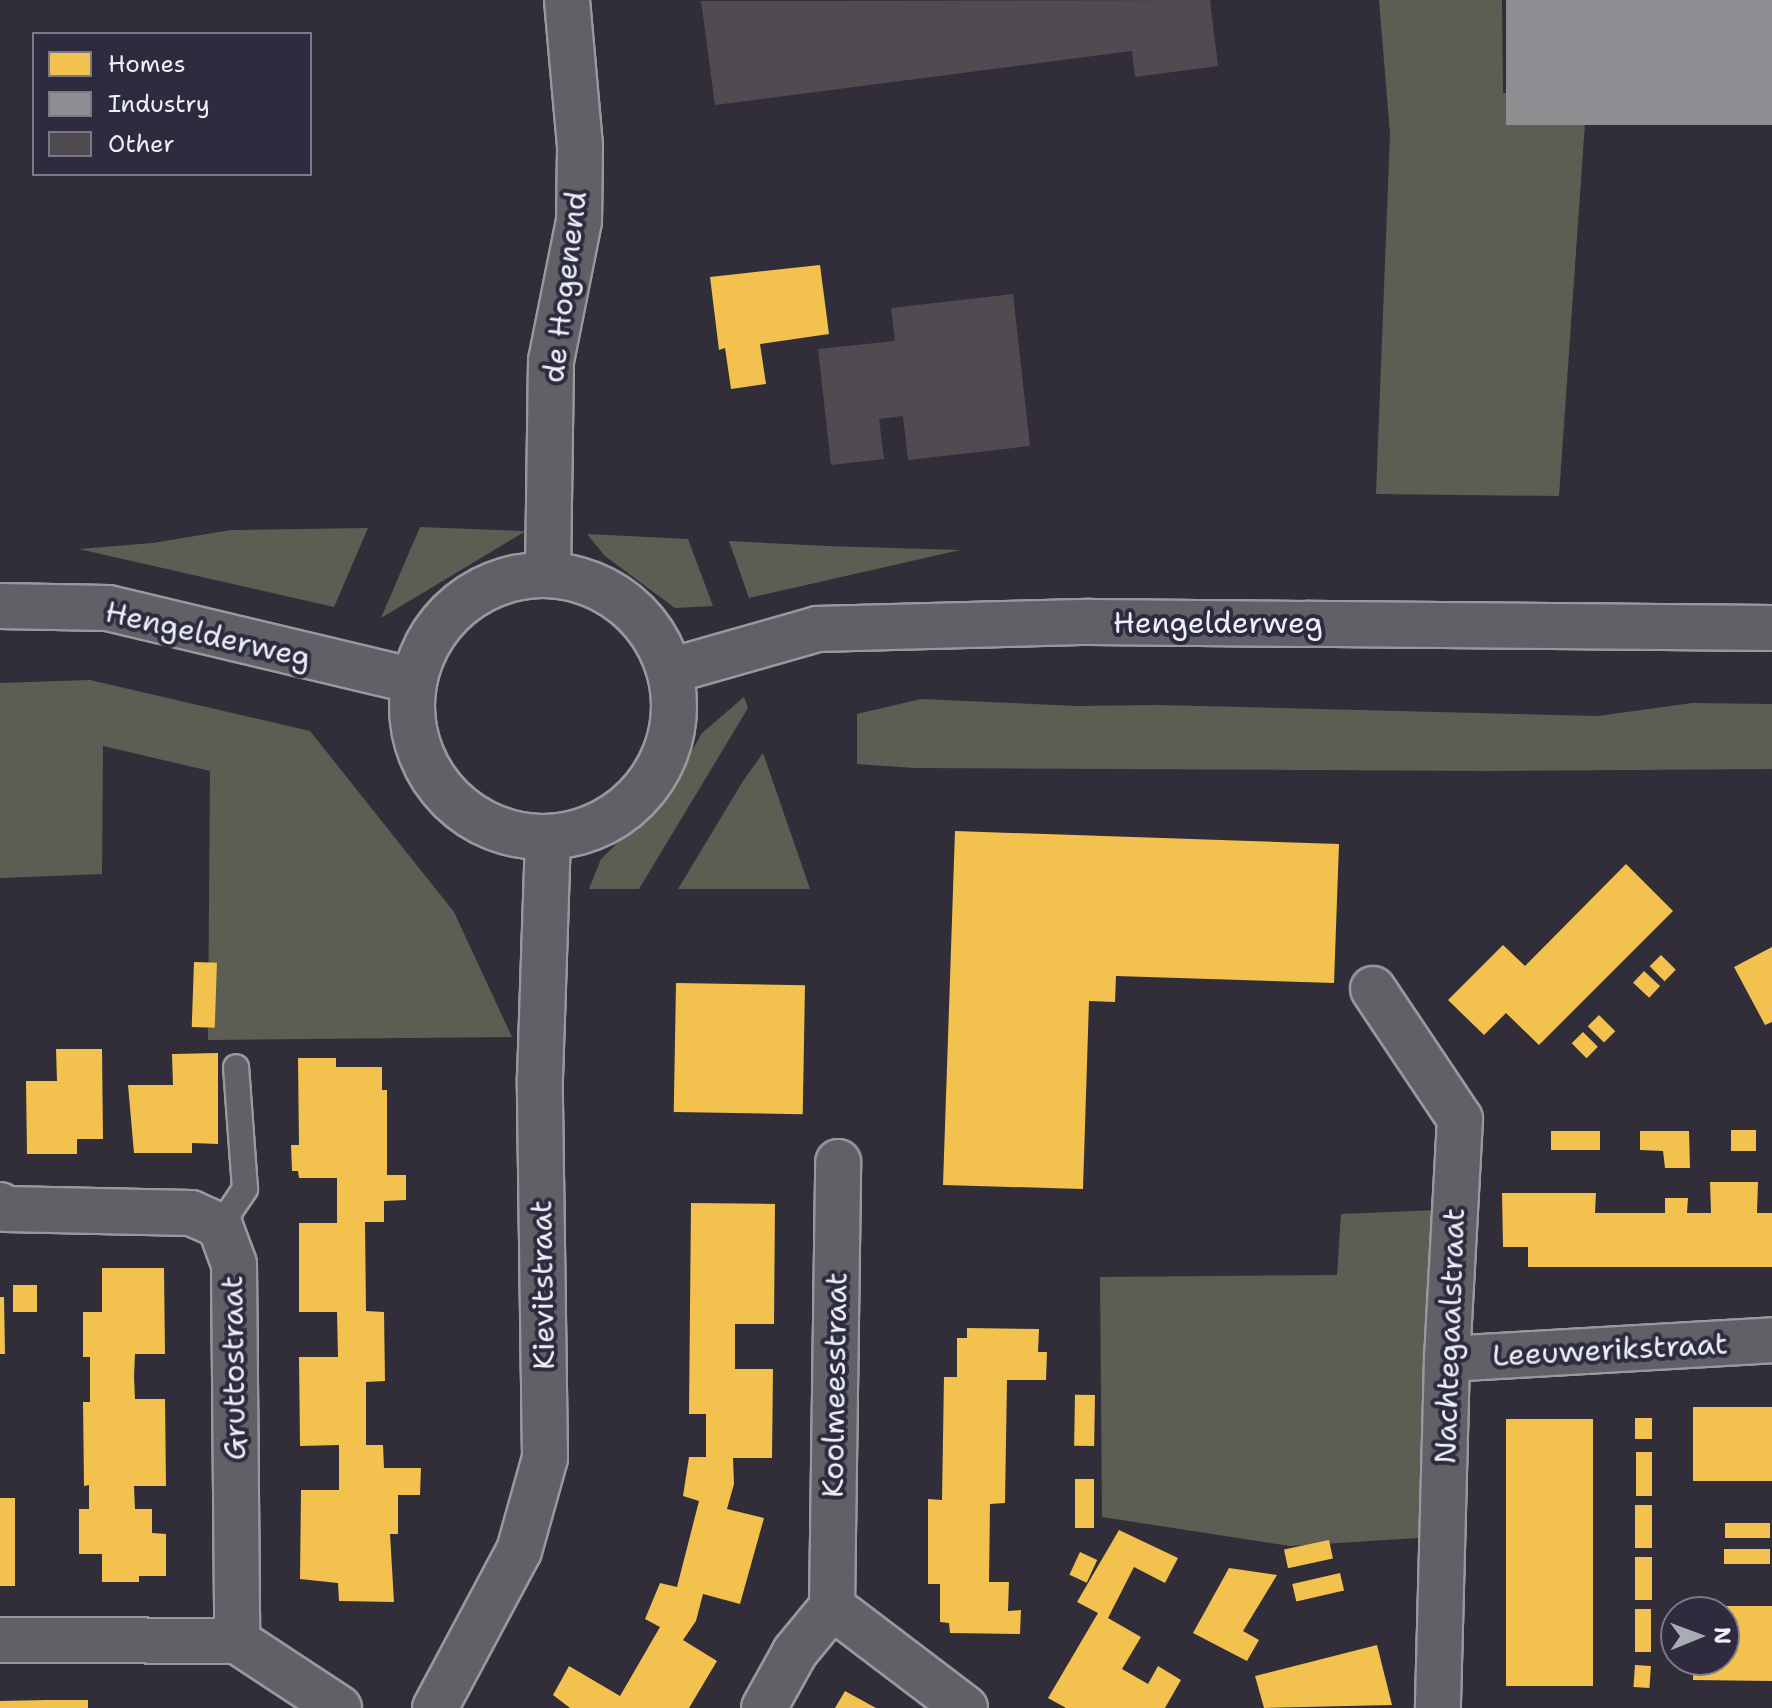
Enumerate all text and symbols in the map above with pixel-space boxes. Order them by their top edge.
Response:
legend [32,32,312,176]
text: Homes [108,48,186,80]
text: Industry [108,88,210,120]
text: Other [108,128,175,160]
street label: de Hogenend [535,189,595,385]
street label: Hengelderweg [102,594,314,676]
street label: Hengelderweg [1113,605,1323,641]
street label: Kievitstraat [524,1200,562,1370]
street label: Nachtegaalstraat [1428,1207,1472,1465]
street label: Koolmeesstraat [815,1272,855,1498]
street label: Gruttostraat [214,1275,254,1461]
street label: Leeuwerikstraat [1491,1326,1729,1374]
north arrow [1660,1596,1740,1676]
text: N [1708,1627,1737,1645]

